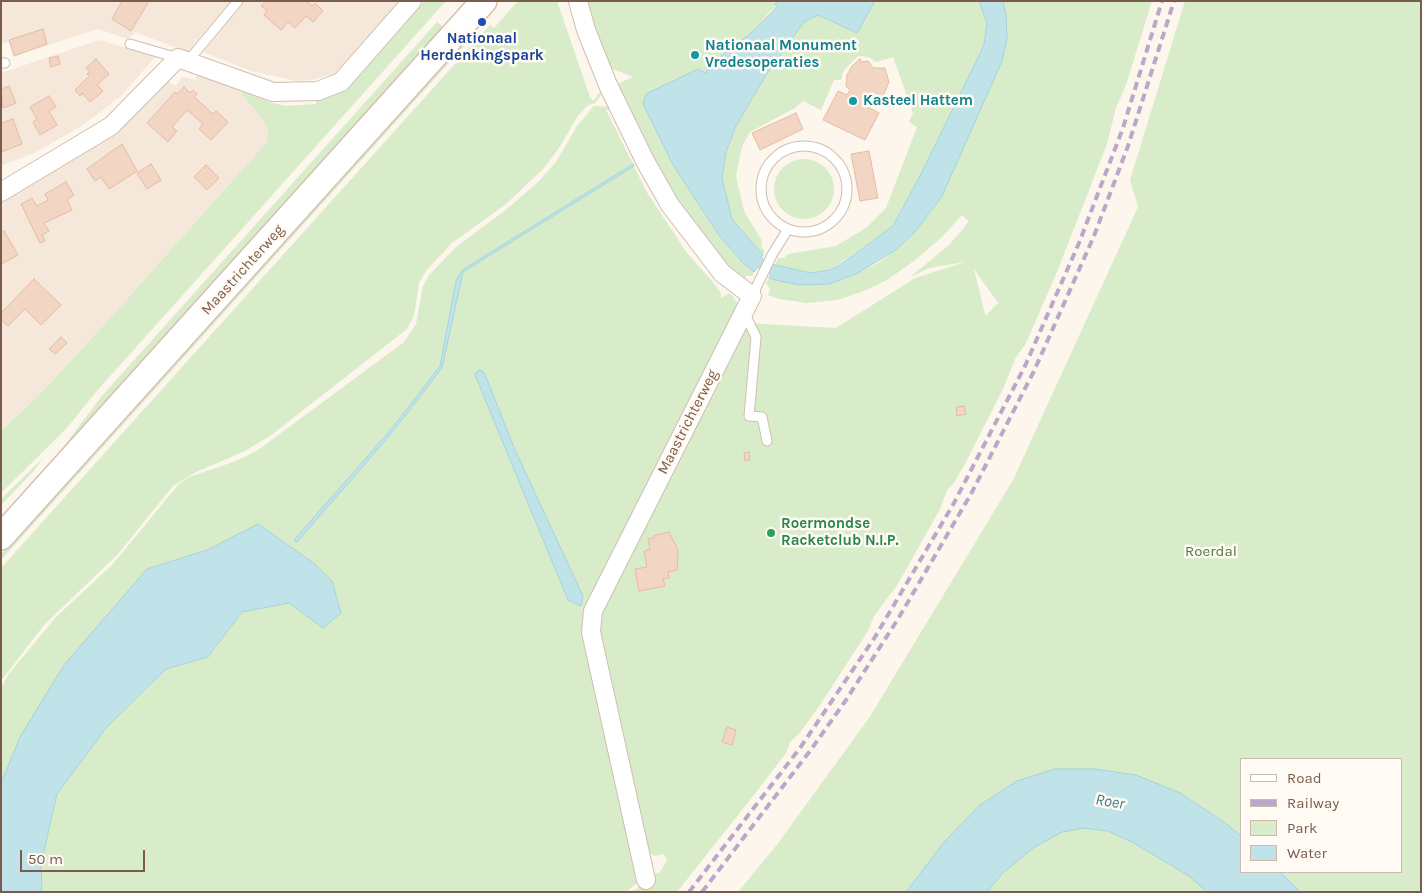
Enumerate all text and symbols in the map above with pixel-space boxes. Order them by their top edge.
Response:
marker: Nationaal Herdenkingspark [476,16,488,28]
place label: Nationaal Herdenkingspark [420,30,544,65]
place label: Nationaal Monument Vredesoperaties [705,37,857,72]
marker: Nationaal Monument Vredesoperaties [689,49,701,61]
place label: Kasteel Hattem [863,92,973,110]
marker: Kasteel Hattem [847,95,859,107]
street label: Maastrichterweg [198,221,288,319]
street label: Maastrichterweg [654,367,722,477]
place label: Roermondse Racketclub N.I.P. [781,515,899,550]
marker: Roermondse Racketclub N.I.P. [765,527,777,539]
park label: Roerdal [1185,543,1237,561]
legend [1240,758,1402,873]
text: Road [1287,769,1322,787]
water label: Roer [1094,790,1126,814]
text: Railway [1287,794,1339,812]
text: Park [1287,819,1317,837]
scale bar [22,840,148,872]
text: Water [1287,844,1327,862]
text: 50 m [28,850,63,868]

